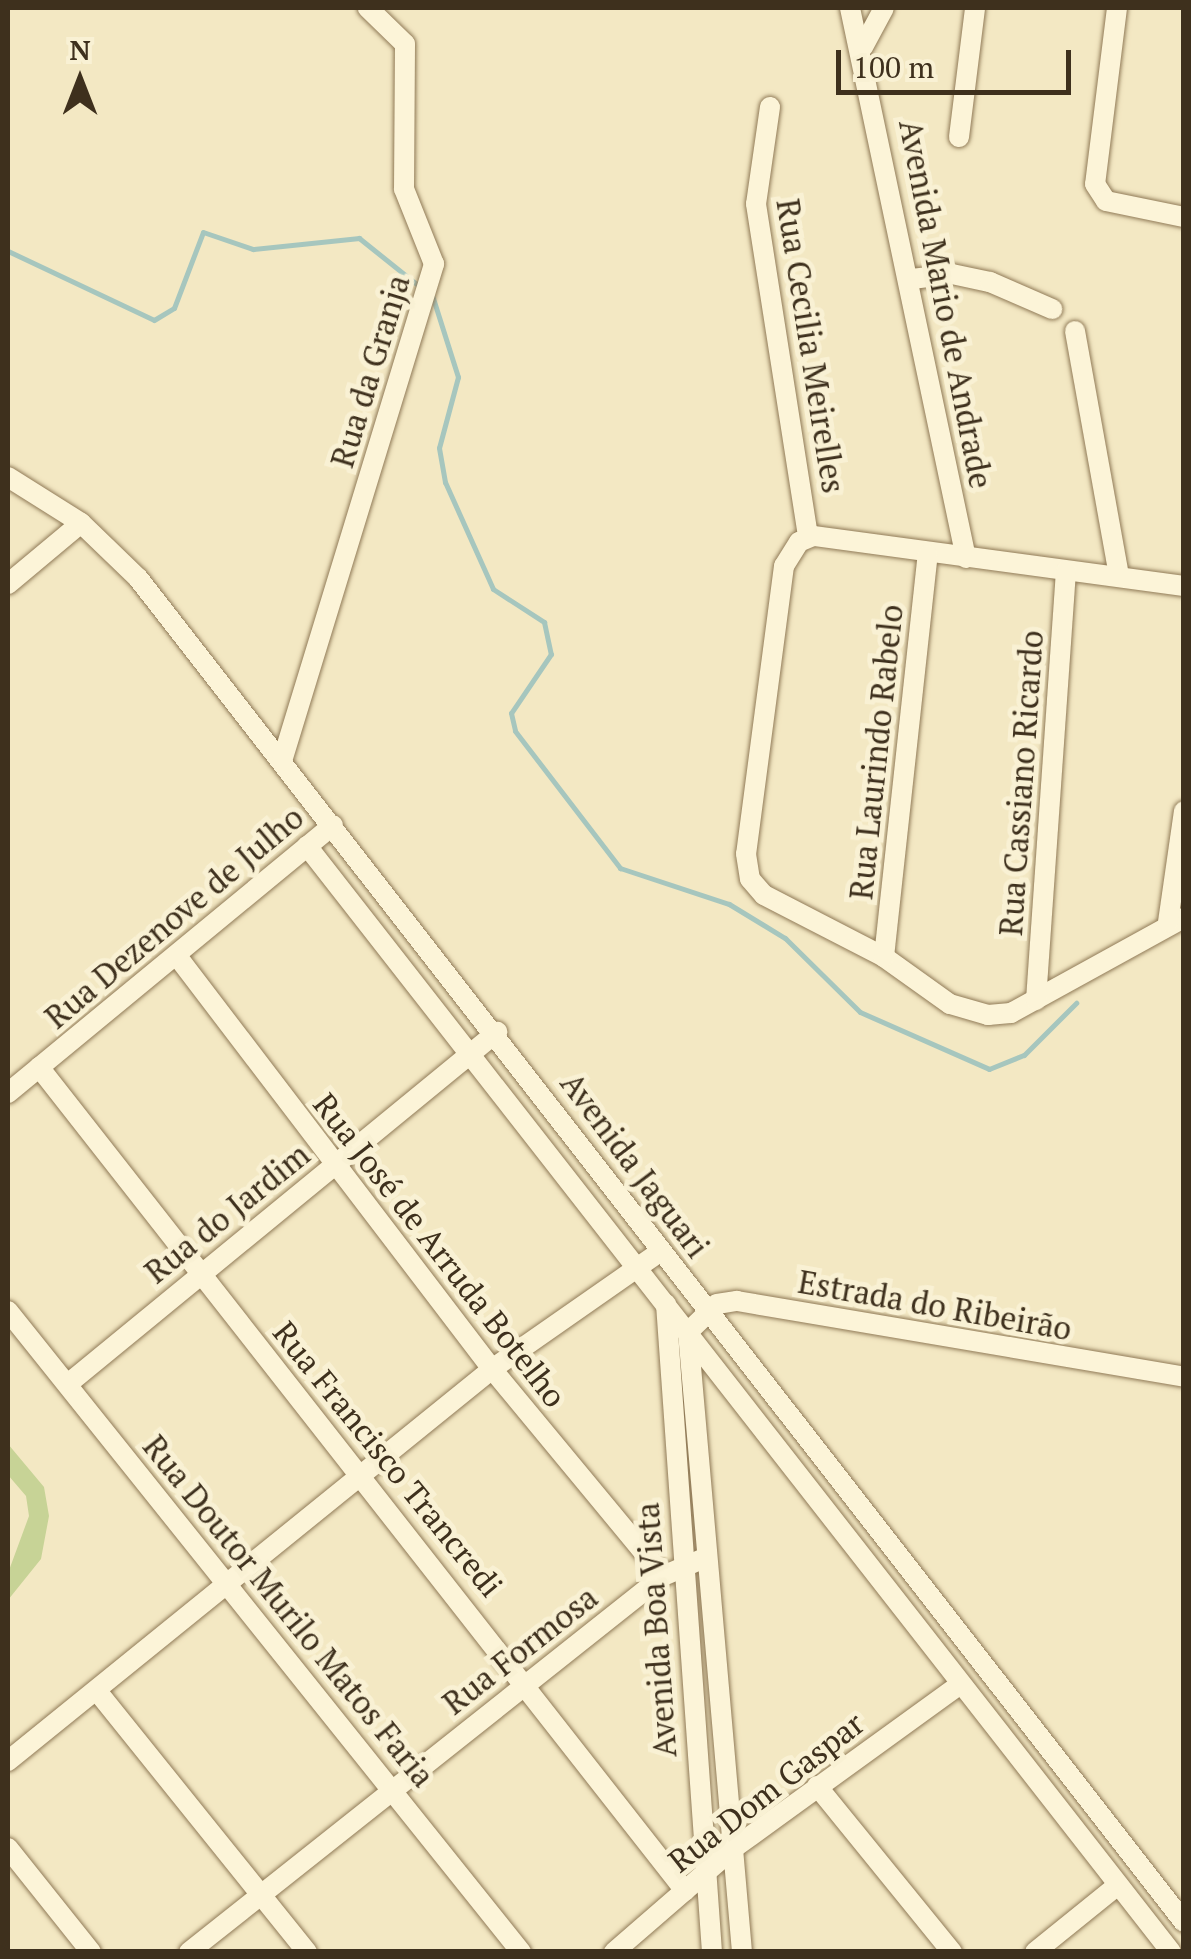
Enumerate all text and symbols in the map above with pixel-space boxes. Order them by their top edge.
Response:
north arrow [30,30,130,130]
scale bar [841,30,1076,92]
text: N [69,31,91,68]
text: 100 m [853,47,934,87]
street label: Avenida Mario de Andrade [891,116,1001,492]
street label: Rua Cecilia Meirelles [769,196,853,496]
street label: Rua da Granja [323,270,417,472]
street label: Rua Laurindo Rabelo [841,603,911,901]
street label: Rua Cassiano Ricardo [991,629,1051,937]
street label: Rua Dezenove de Julho [37,798,311,1036]
street label: Avenida Jaguari [553,1065,717,1265]
street label: Rua José de Arruda Botelho [305,1085,575,1415]
street label: Rua do Jardim [137,1135,317,1291]
street label: Estrada do Ribeirão [795,1262,1075,1348]
street label: Rua Francisco Trancredi [265,1314,511,1604]
street label: Rua Doutor Murilo Matos Faria [135,1428,443,1794]
street label: Avenida Boa Vista [628,1501,684,1759]
street label: Rua Formosa [435,1578,605,1722]
street label: Rua Dom Gaspar [661,1704,871,1880]

